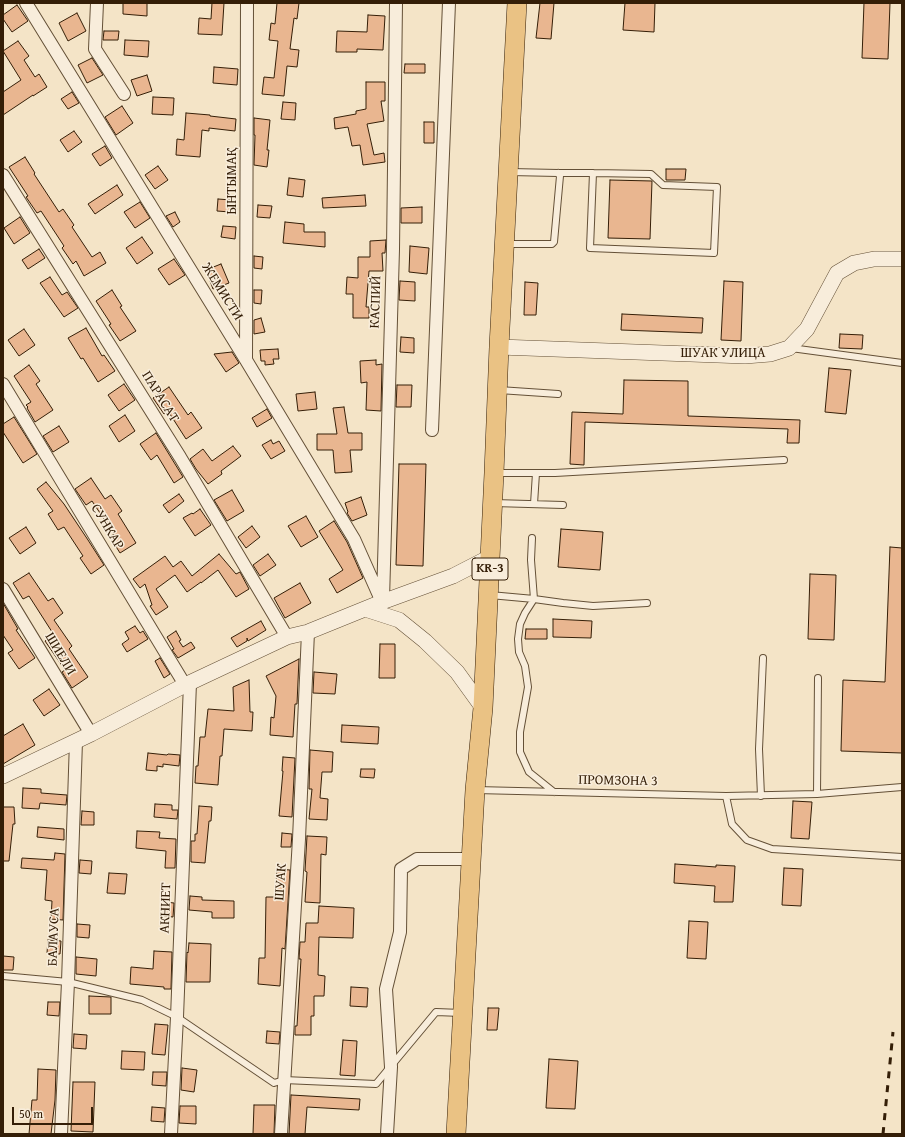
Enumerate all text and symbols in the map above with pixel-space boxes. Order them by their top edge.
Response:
street label: ЫНТЫМАҚ [224,147,240,215]
street label: ЖЕМИСТИ [198,260,246,324]
street label: КАСПИЙ [367,275,385,329]
street label: ШУАК УЛИЦА [681,345,765,361]
street label: ПАРАСАТ [138,368,182,426]
street label: СУНКАР [87,501,127,553]
road number: KR-3 [472,558,508,580]
street label: ШИЕЛИ [41,630,79,678]
street label: ПРОМЗОНА 3 [578,772,658,790]
street label: ШУАК [271,863,291,901]
street label: АКНИЕТ [157,882,175,934]
street label: БАЛАУСА [45,908,63,966]
scale bar [14,1099,95,1125]
text: 50 m [19,1105,43,1122]

